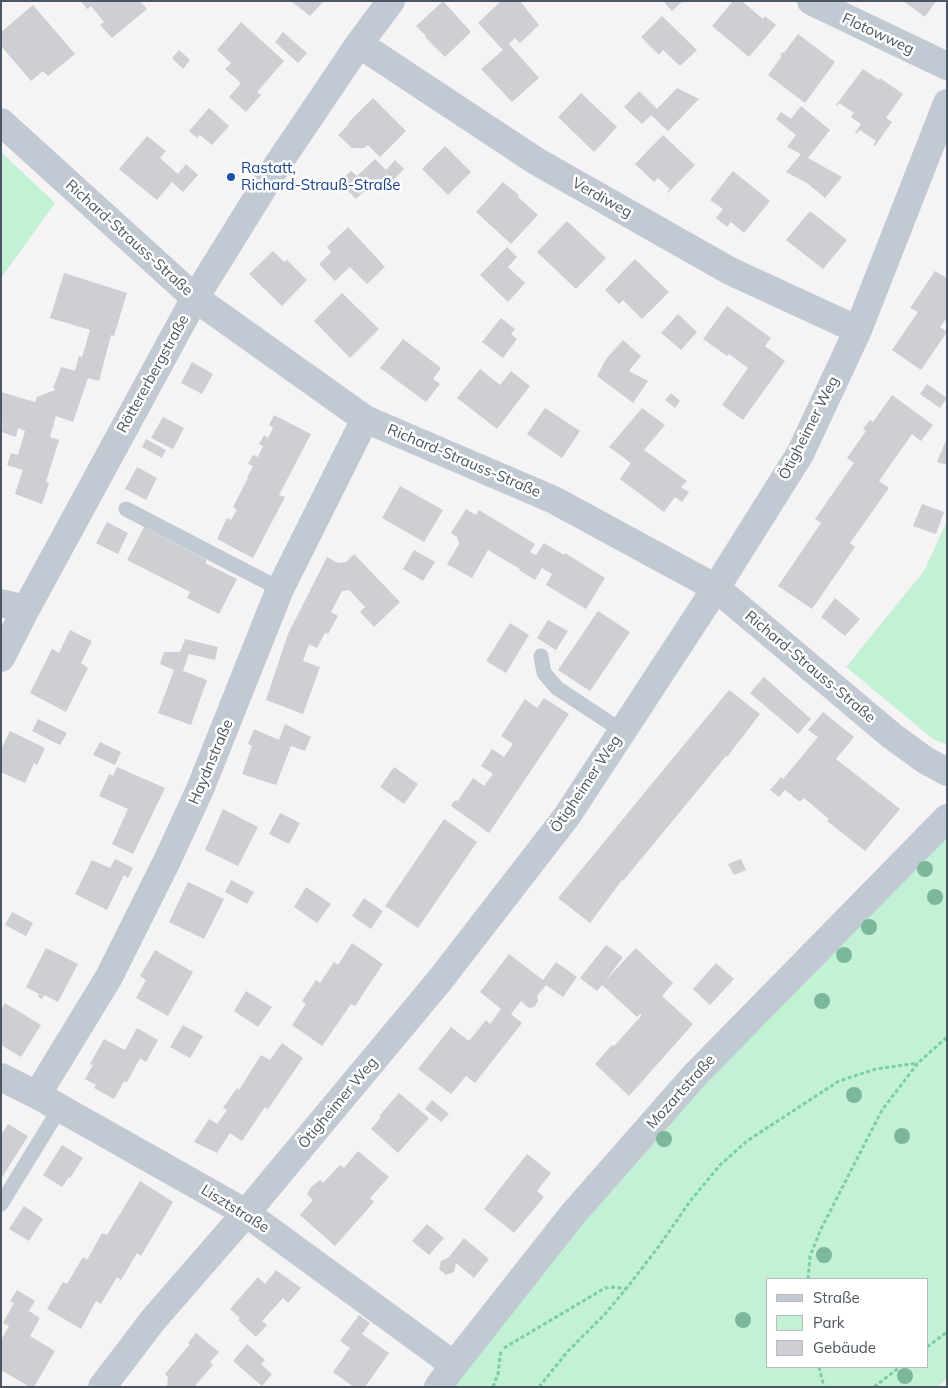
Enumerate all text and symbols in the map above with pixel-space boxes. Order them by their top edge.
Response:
street label: Flotowweg [839,9,917,59]
place label: Rastatt, Richard-Strauß-Straße [241,159,400,194]
marker: Rastatt, Richard-Strauß-Straße [225,171,237,183]
street label: Verdiweg [569,174,635,222]
street label: Richard-Strauss-Straße [62,176,196,300]
street label: Röttererbergstraße [113,312,193,436]
street label: Ötigheimer Weg [775,373,843,483]
street label: Richard-Strauss-Straße [385,421,543,501]
street label: Richard-Strauss-Straße [741,607,879,727]
street label: Haydnstraße [185,717,237,807]
street label: Ötigheimer Weg [547,732,625,836]
street label: Mozartstraße [643,1051,719,1133]
street label: Ötigheimer Weg [295,1054,381,1152]
street label: Lisztstraße [198,1181,272,1237]
legend [766,1278,928,1368]
text: Straße [813,1288,860,1307]
text: Park [813,1313,845,1332]
text: Gebäude [813,1338,876,1357]

